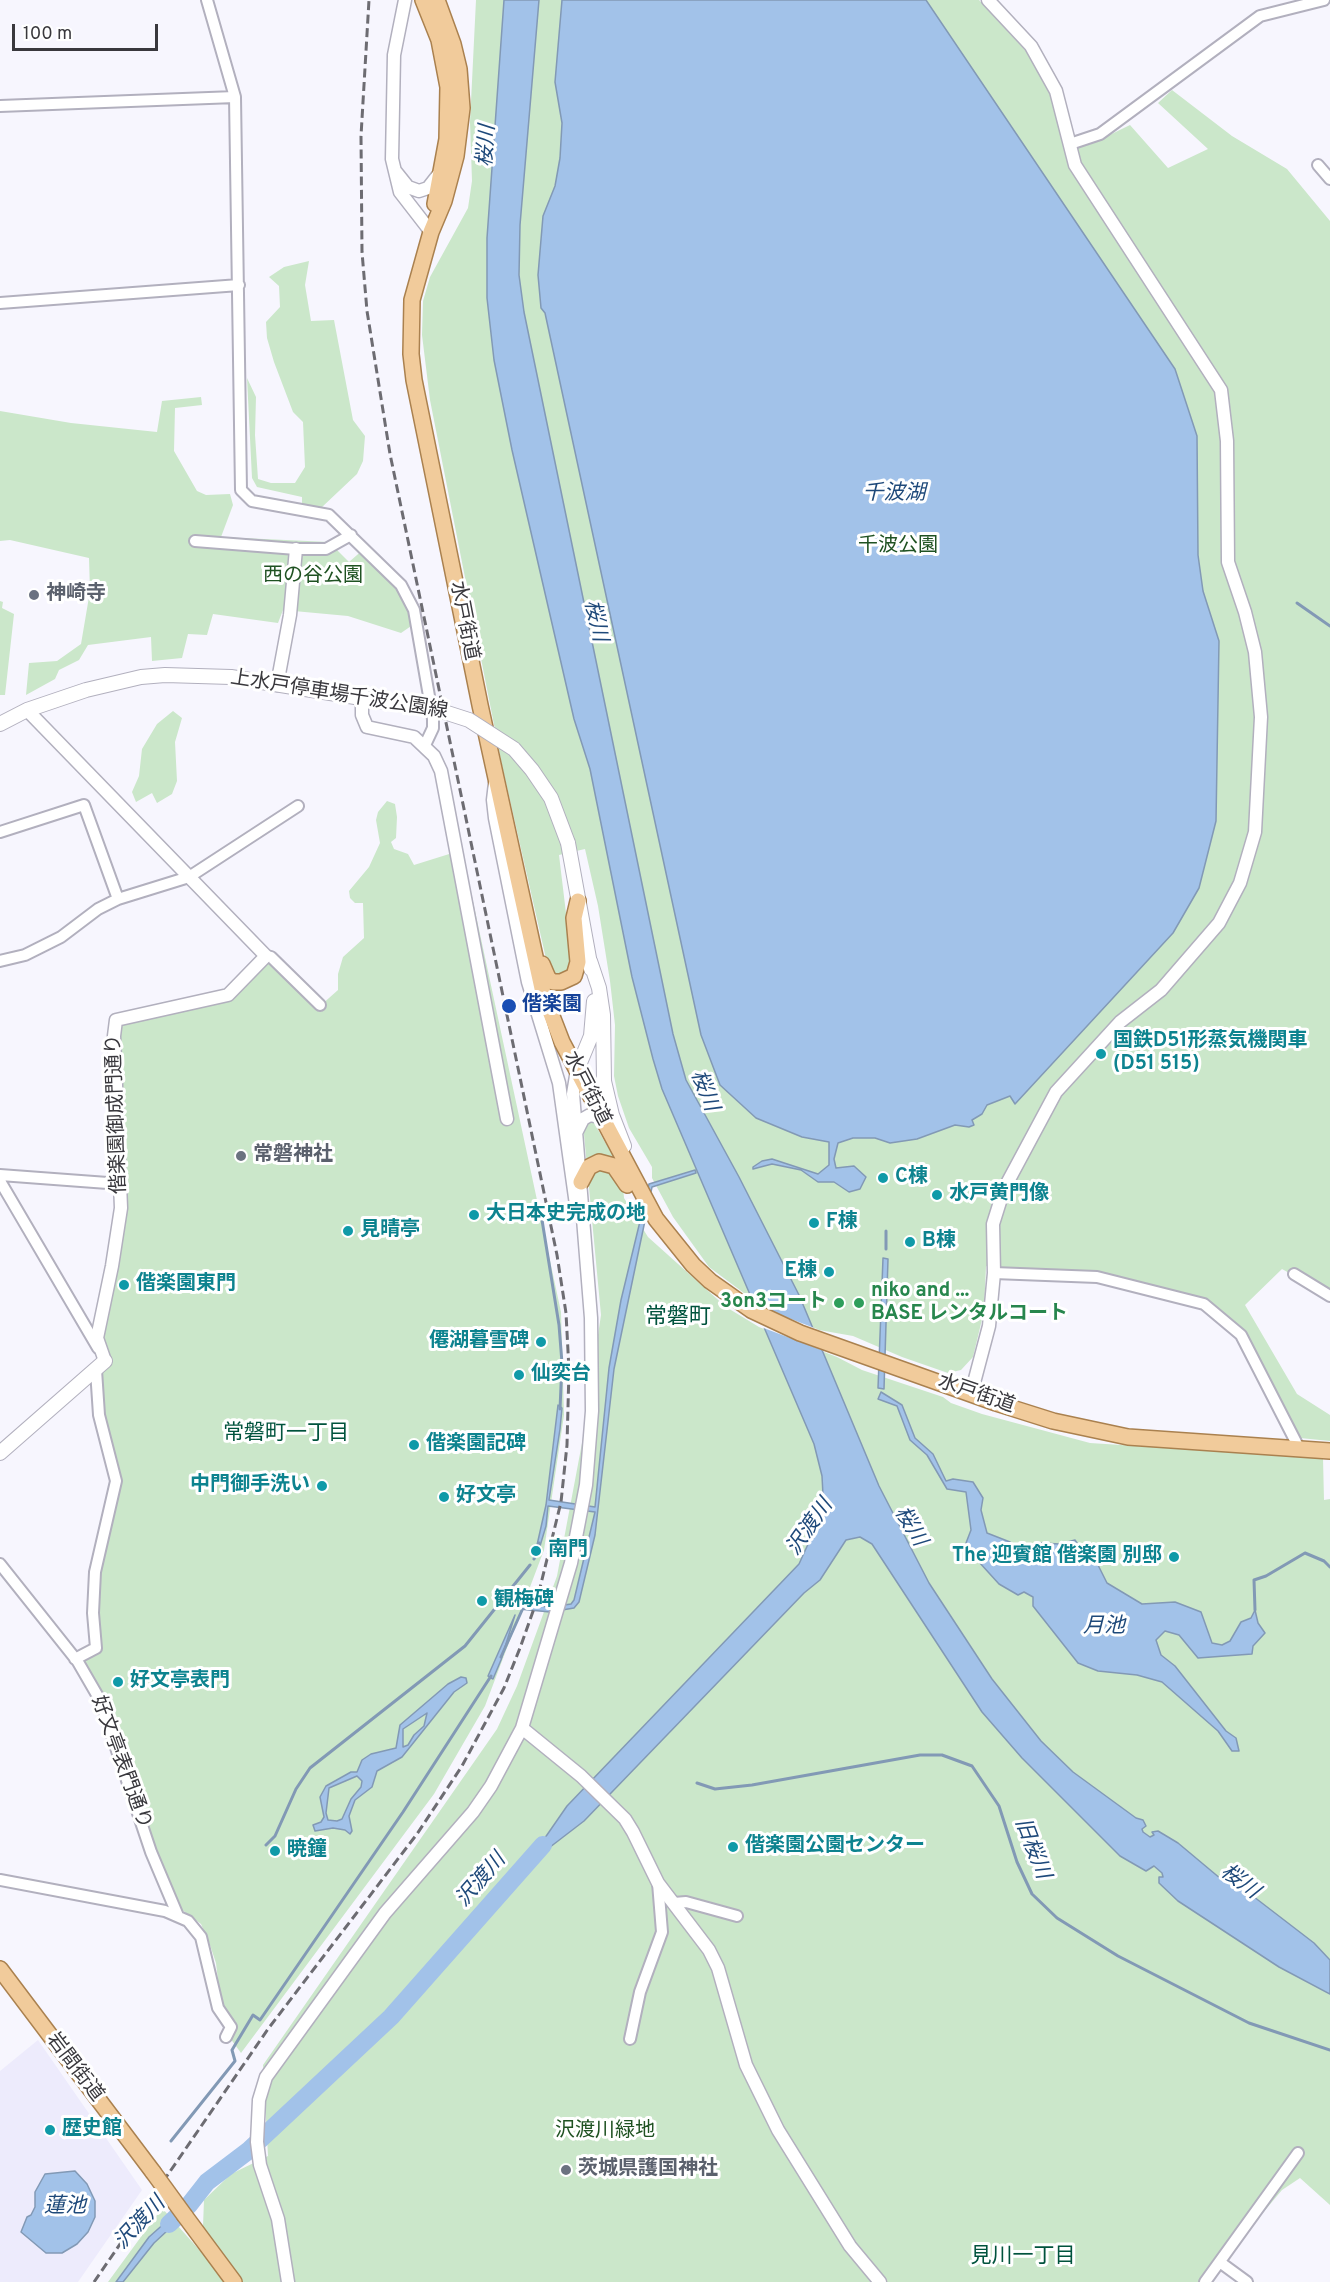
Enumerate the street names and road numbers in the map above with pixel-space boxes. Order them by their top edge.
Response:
street label: 水戸街道 [444,579,482,663]
street label: 上水戸停車場千波公園線 [228,667,450,725]
street label: 偕楽園御成門通り [103,1034,133,1194]
street label: 水戸街道 [557,1048,615,1130]
street label: 水戸街道 [934,1371,1018,1419]
street label: 好文亭表門通り [85,1693,155,1833]
street label: 岩間街道 [40,2029,108,2107]

